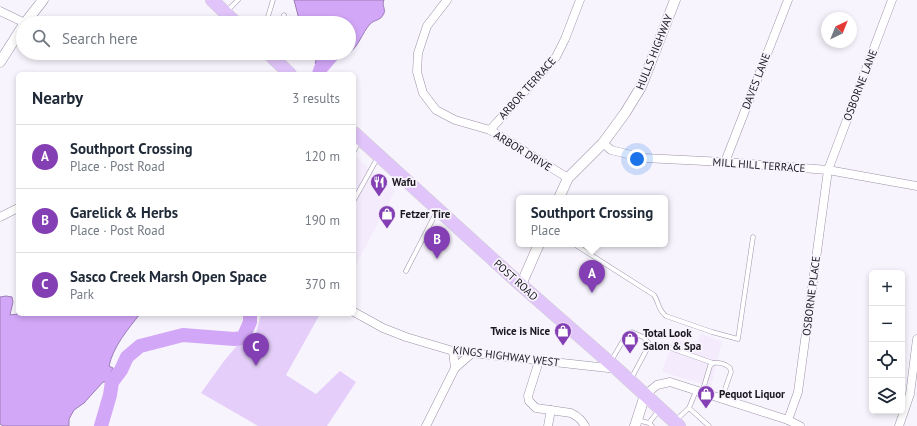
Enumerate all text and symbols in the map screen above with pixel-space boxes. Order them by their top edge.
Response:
street label: HULLS HIGHWAY [633,11,676,92]
north arrow [821,12,857,48]
search box [16,16,356,60]
icon: search [30,27,52,49]
text: Search here [62,29,138,48]
street label: OSBORNE LANE [840,47,880,123]
street label: DAVES LANE [739,51,773,111]
street label: ARBOR TERRACE [495,54,559,122]
text: Nearby [32,87,83,109]
text: 3 results [292,90,340,107]
street label: ARBOR DRIVE [492,128,555,174]
text: Southport Crossing [70,139,193,158]
text: A [41,148,49,165]
text: 120 m [305,148,340,165]
your location [627,149,647,169]
street label: MILL HILL TERRACE [712,155,806,175]
text: Place · Post Road [70,158,165,175]
restaurant icon: Wafu [369,172,389,197]
place label: Wafu [392,175,416,189]
popup [516,195,668,247]
text: Garelick & Herbs [70,203,178,222]
text: Southport Crossing [531,203,653,222]
shop icon: Fetzer Tire [377,204,397,229]
place label: Fetzer Tire [400,207,451,221]
text: B [41,212,49,229]
text: 190 m [305,212,340,229]
text: Place · Post Road [70,222,165,239]
text: Place [531,222,560,239]
pin: B [424,226,450,259]
street label: OSBORNE PLACE [799,255,823,337]
street label: POST ROAD [491,256,541,304]
pin: A [579,260,605,293]
text: Sasco Creek Marsh Open Space [70,267,267,286]
map controls [869,270,905,414]
button: + [869,270,905,306]
text: C [41,276,49,293]
text: 370 m [305,276,340,293]
text: Park [70,286,94,303]
button: − [869,306,905,342]
shop icon: Twice is Nice [553,321,573,346]
place label: Twice is Nice [491,324,550,338]
place label: Total Look Salon & Spa [643,326,701,353]
shop icon: Total Look Salon & Spa [620,329,640,354]
pin: C [243,333,269,366]
street label: KINGS HIGHWAY WEST [452,342,560,370]
button: locate [869,342,905,378]
button: layers [869,378,905,414]
shop icon: Pequot Liquor [696,384,716,409]
place label: Pequot Liquor [719,387,785,401]

